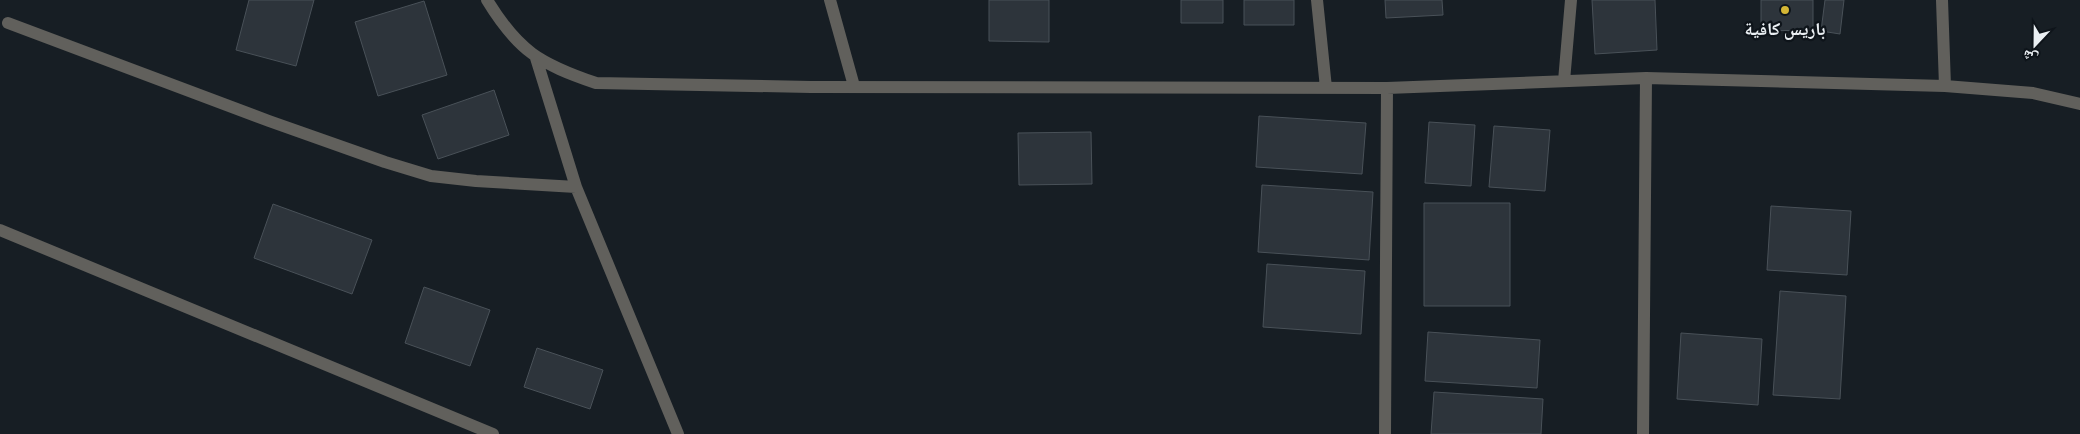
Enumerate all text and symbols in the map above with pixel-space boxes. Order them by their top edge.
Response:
marker: باريس كافية [1779,4,1791,16]
place label: باريس كافية [1745,17,1826,40]
north arrow [2010,20,2060,70]
text: ش [2020,46,2040,68]

